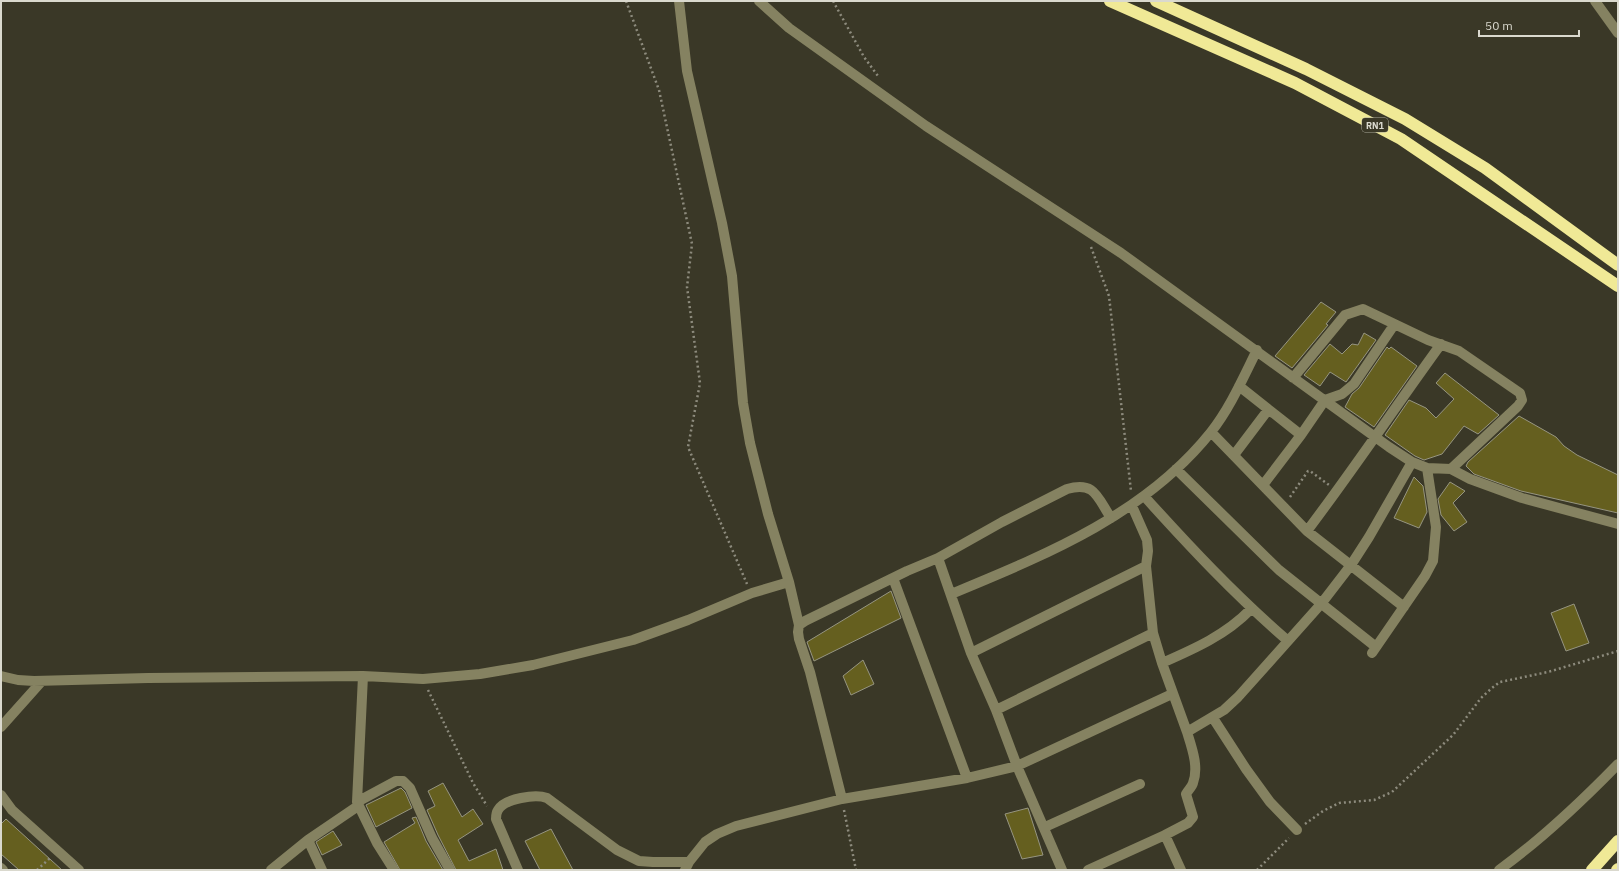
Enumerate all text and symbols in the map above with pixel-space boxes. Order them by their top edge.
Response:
scale bar [1479,12,1579,38]
text: 50 m [1485,18,1513,33]
road number: RN1 [1362,118,1388,132]

